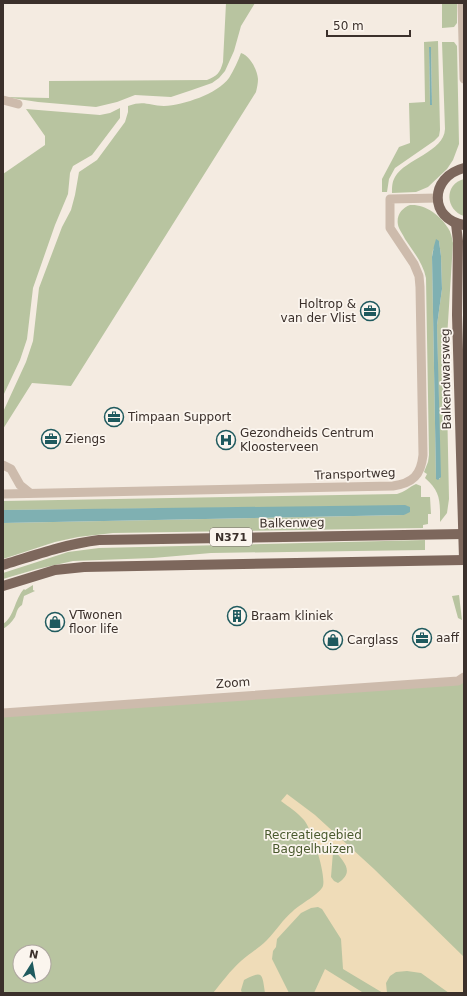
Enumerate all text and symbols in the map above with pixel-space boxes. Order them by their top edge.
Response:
scale bar [327,12,410,38]
text: 50 m [333,19,364,33]
place label: Holtrop & van der Vlist [281,297,356,325]
office icon: Holtrop & van der Vlist [359,300,381,322]
street label: Balkendwarsweg [438,328,454,430]
office icon: Timpaan Support [103,406,125,428]
place label: Timpaan Support [127,410,231,424]
place label: Gezondheids Centrum Kloosterveen [240,426,374,454]
office icon: Ziengs [40,428,62,450]
hospital icon: Gezondheids Centrum Kloosterveen [215,429,237,451]
place label: Ziengs [65,432,105,446]
street label: Transportweg [313,466,396,482]
street label: Balkenweg [259,515,325,531]
road number: N371 [210,528,252,546]
building icon: Braam kliniek [226,605,248,627]
place label: VTwonen floor life [69,608,122,636]
place label: Braam kliniek [251,609,333,623]
shop icon: VTwonen floor life [44,611,66,633]
office icon: aaff [411,627,433,649]
shop icon: Carglass [322,629,344,651]
place label: aaff [436,631,460,645]
place label: Carglass [347,633,398,647]
street label: Zoom [215,675,251,691]
park label: Recreatiegebied Baggelhuizen [264,828,362,856]
north arrow [12,944,52,984]
text: N [28,947,40,962]

